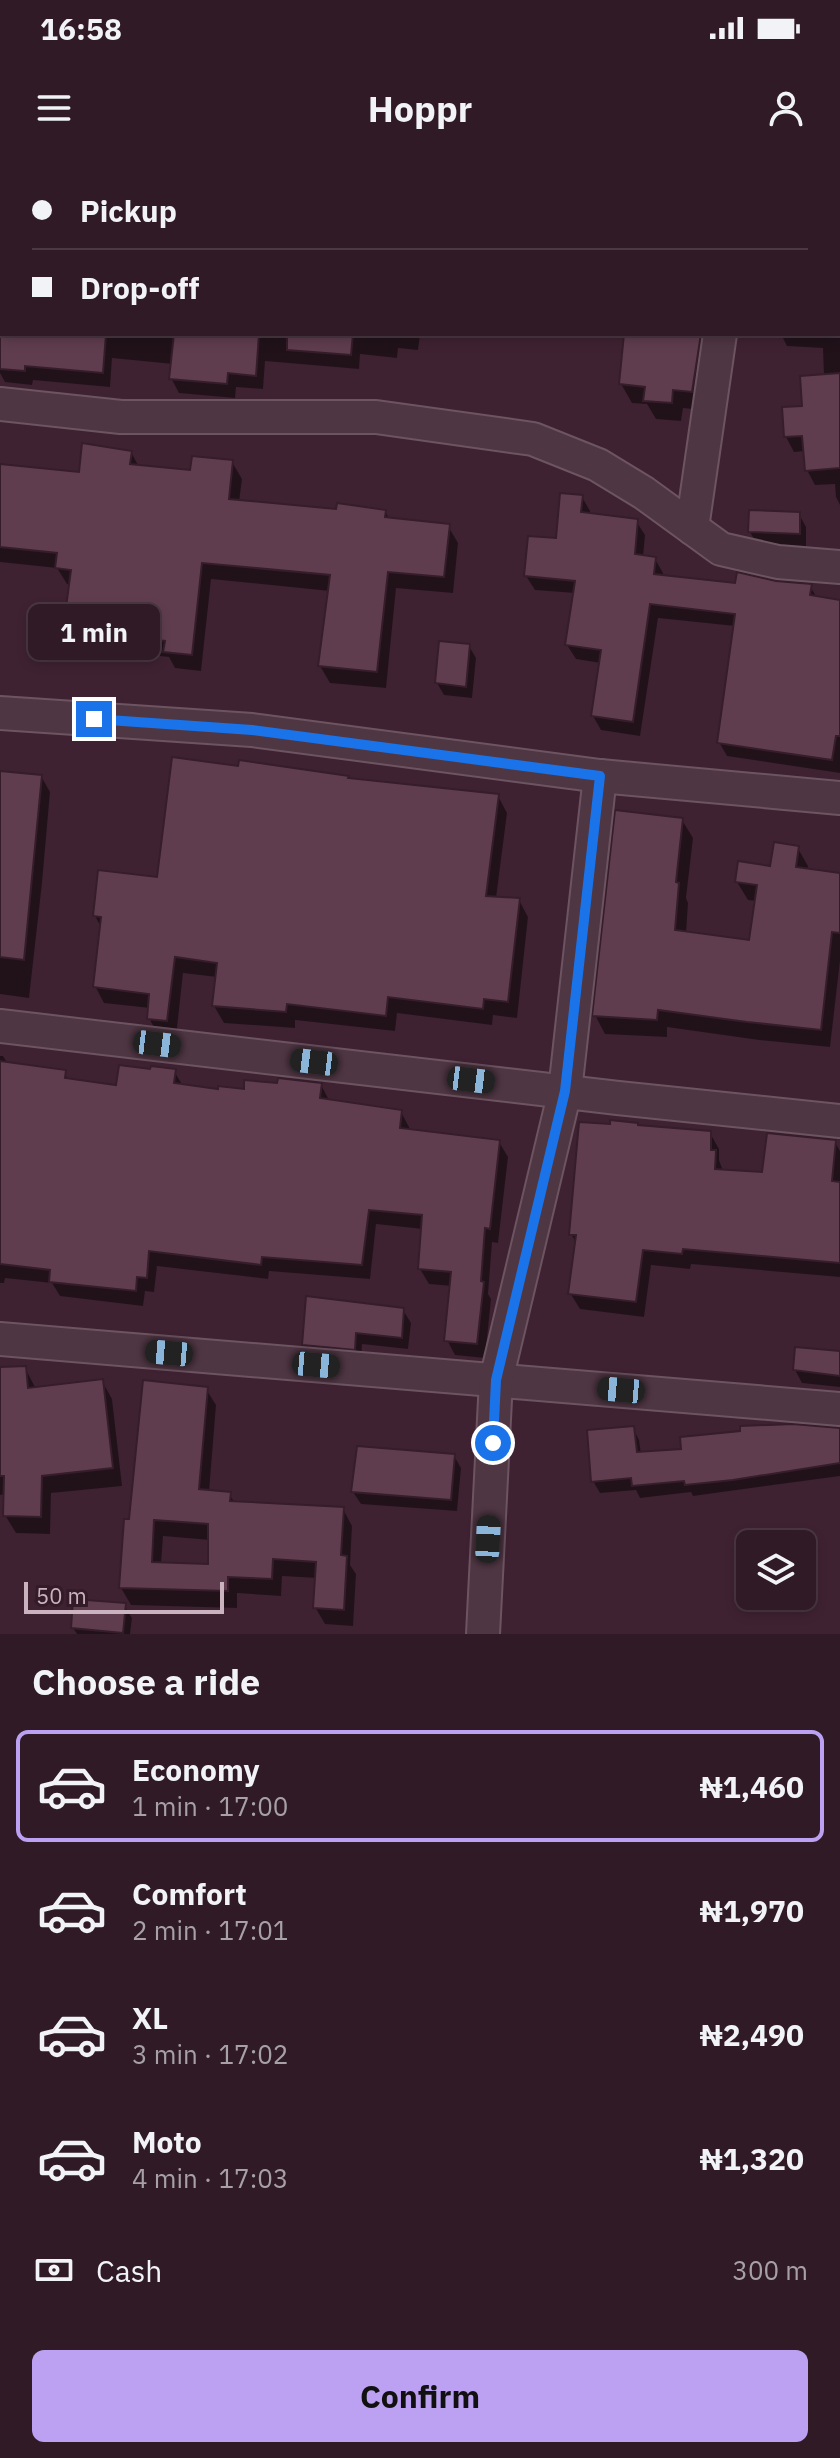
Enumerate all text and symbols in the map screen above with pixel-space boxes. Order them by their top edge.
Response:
text: 16:58 [40,9,122,48]
text: Hoppr [368,85,472,132]
icon: menu [32,86,76,130]
icon: person [764,86,808,130]
text: Pickup [80,191,177,230]
text: Drop-off [80,268,199,307]
callout: 1 min [28,603,160,659]
text: 1 min [60,615,128,649]
route end [76,701,112,737]
car [132,1029,182,1059]
car [289,1047,339,1077]
car [446,1065,496,1095]
car [144,1339,194,1367]
car [291,1351,341,1379]
car [596,1376,646,1404]
route start [475,1425,511,1461]
car [475,1514,501,1564]
map controls [736,1530,816,1610]
button: layers [736,1530,816,1610]
scale bar [24,1578,224,1614]
text: 50 m [36,1581,87,1610]
text: Choose a ride [32,1658,260,1705]
icon: car [36,1750,108,1822]
text: Economy [132,1750,260,1789]
text: ₦1,460 [699,1767,804,1806]
text: 1 min · 17:00 [132,1789,288,1823]
icon: car [36,1874,108,1946]
text: Comfort [132,1874,247,1913]
text: ₦1,970 [699,1891,804,1930]
text: 2 min · 17:01 [132,1913,288,1947]
icon: car [36,1998,108,2070]
text: XL [132,1998,168,2037]
text: ₦2,490 [699,2015,804,2054]
text: 3 min · 17:02 [132,2037,288,2071]
icon: car [36,2122,108,2194]
text: Moto [132,2122,202,2161]
text: ₦1,320 [699,2139,804,2178]
text: 4 min · 17:03 [132,2161,288,2195]
icon: cash [32,2248,76,2292]
text: Cash [96,2251,162,2290]
text: 300 m [732,2253,808,2287]
button: Confirm [32,2350,808,2442]

